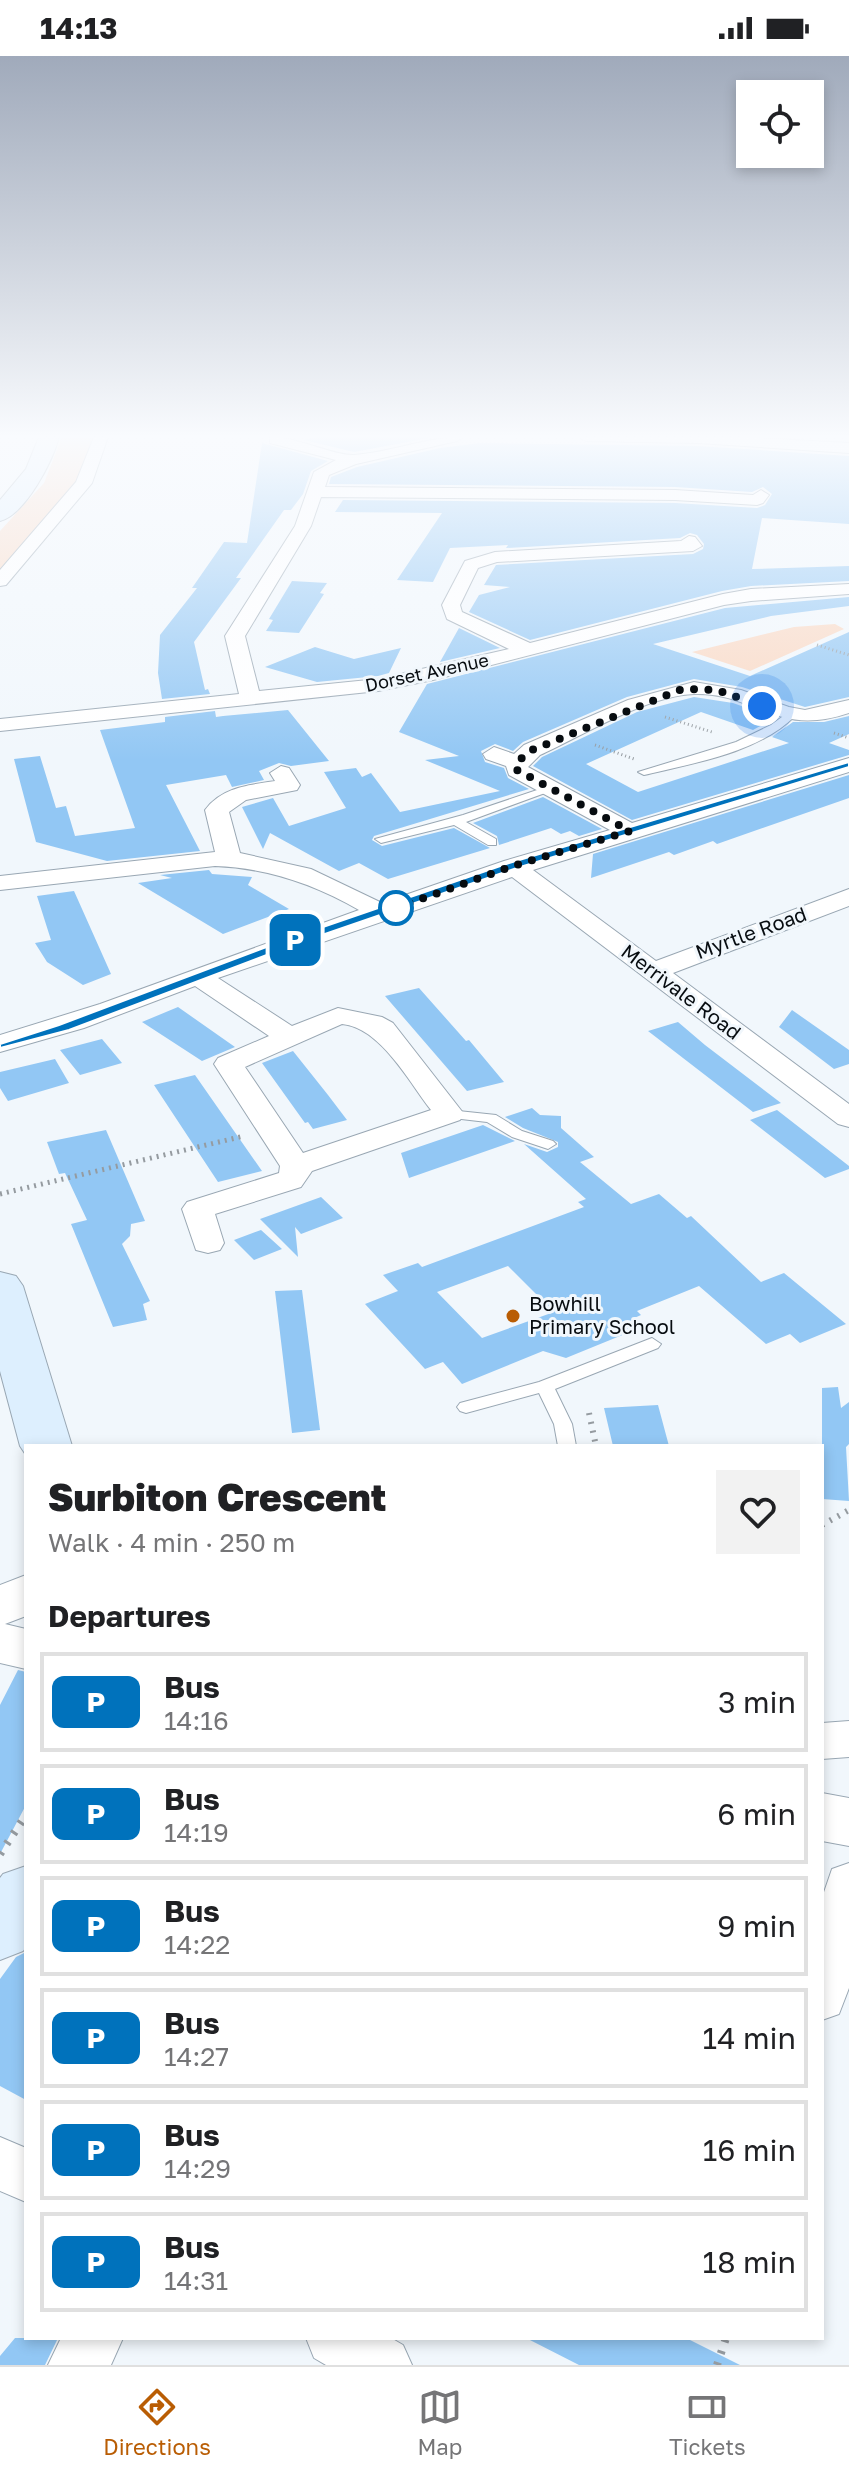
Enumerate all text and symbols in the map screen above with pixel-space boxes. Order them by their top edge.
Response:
text: 14:13 [40,10,118,46]
map controls [736,80,824,168]
button: locate [736,80,824,168]
street label: Dorset Avenue [363,648,491,696]
your location [742,686,782,726]
unlabelled marker [379,891,413,925]
street label: Myrtle Road [692,901,809,963]
line badge: P [269,914,321,966]
text: P [286,923,304,956]
street label: Merrivale Road [617,938,746,1044]
place label: Bowhill Primary School [529,1291,675,1338]
marker: Bowhill Primary School [504,1307,522,1325]
button: heart [716,1470,800,1554]
text: Surbiton Crescent [48,1474,386,1519]
text: Walk · 4 min · 250 m [48,1527,295,1558]
text: Departures [48,1598,211,1634]
text: Bus [164,1669,220,1705]
text: 3 min [718,1684,796,1720]
text: P [87,1685,105,1718]
text: 14:16 [164,1705,229,1736]
text: Bus [164,1781,220,1817]
text: 6 min [717,1796,796,1832]
text: P [87,1797,105,1830]
text: 14:19 [164,1817,229,1848]
text: Bus [164,1893,220,1929]
text: 9 min [717,1908,796,1944]
text: P [87,1909,105,1942]
text: 14:22 [164,1929,230,1960]
text: Bus [164,2005,220,2041]
text: 14 min [703,2020,796,2056]
text: P [87,2021,105,2054]
text: 14:27 [164,2041,229,2072]
text: Bus [164,2117,220,2153]
text: 16 min [703,2132,796,2168]
text: P [87,2133,105,2166]
text: 14:29 [164,2153,231,2184]
text: Bus [164,2229,220,2265]
text: 18 min [703,2244,796,2280]
text: P [87,2245,105,2278]
text: 14:31 [164,2265,228,2296]
tab: Directions [103,2385,211,2460]
tab: Map [417,2385,462,2460]
tab: Tickets [669,2385,746,2460]

